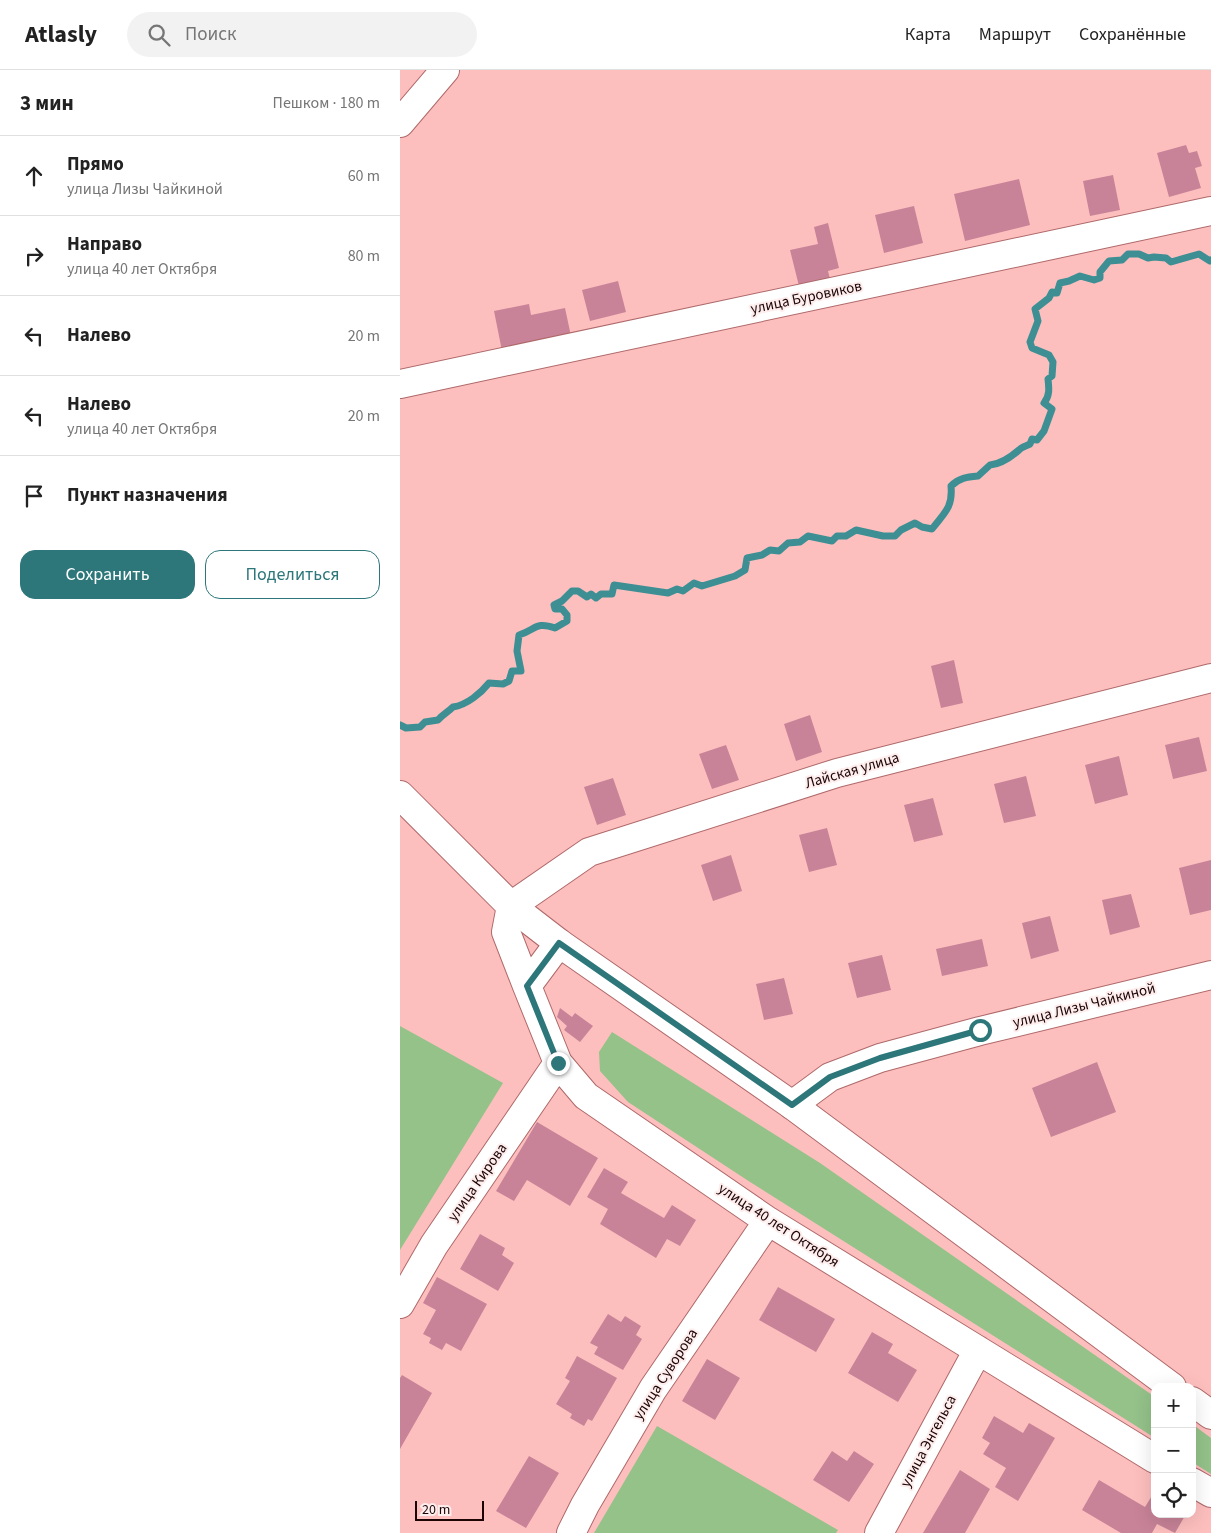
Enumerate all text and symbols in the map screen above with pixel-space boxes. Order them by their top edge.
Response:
search box [127,12,477,57]
text: Atlasly [25,17,97,52]
icon: search [145,21,173,49]
text: Поиск [185,21,236,48]
text: Карта [905,22,951,47]
text: Маршрут [979,22,1051,47]
text: Сохранённые [1079,22,1186,47]
text: 3 мин [20,88,74,118]
text: Пешком · 180 m [273,92,380,114]
text: Прямо [67,151,124,178]
icon: ahead [20,162,48,190]
text: 60 m [348,165,380,187]
text: улица Лизы Чайкиной [67,178,223,200]
text: Направо [67,231,142,258]
icon: right [20,242,48,270]
text: 80 m [348,245,380,267]
text: улица 40 лет Октября [67,258,217,280]
street label: улица Буровиков [749,275,864,320]
icon: left [20,322,48,350]
text: Налево [67,322,131,349]
text: 20 m [348,325,380,347]
text: Налево [67,391,131,418]
icon: left [20,402,48,430]
text: 20 m [348,405,380,427]
text: улица 40 лет Октября [67,418,217,440]
icon: arrive [20,482,48,510]
text: Пункт назначения [67,482,228,509]
button: Сохранить [20,550,195,599]
button: Поделиться [205,550,380,599]
street label: Лайская улица [803,747,902,794]
street label: улица Лизы Чайкиной [1011,978,1158,1033]
route start [969,1019,992,1042]
route end [547,1052,570,1075]
street label: улица Кирова [443,1139,512,1226]
street label: улица 40 лет Октября [714,1178,843,1273]
street label: улица Суворова [628,1324,703,1424]
map controls [1151,1383,1196,1518]
button: + [1151,1383,1196,1428]
street label: улица Энгельса [895,1391,962,1491]
button: − [1151,1428,1196,1473]
button: locate [1151,1473,1196,1518]
scale bar [415,1498,484,1521]
text: 20 m [422,1500,450,1520]

